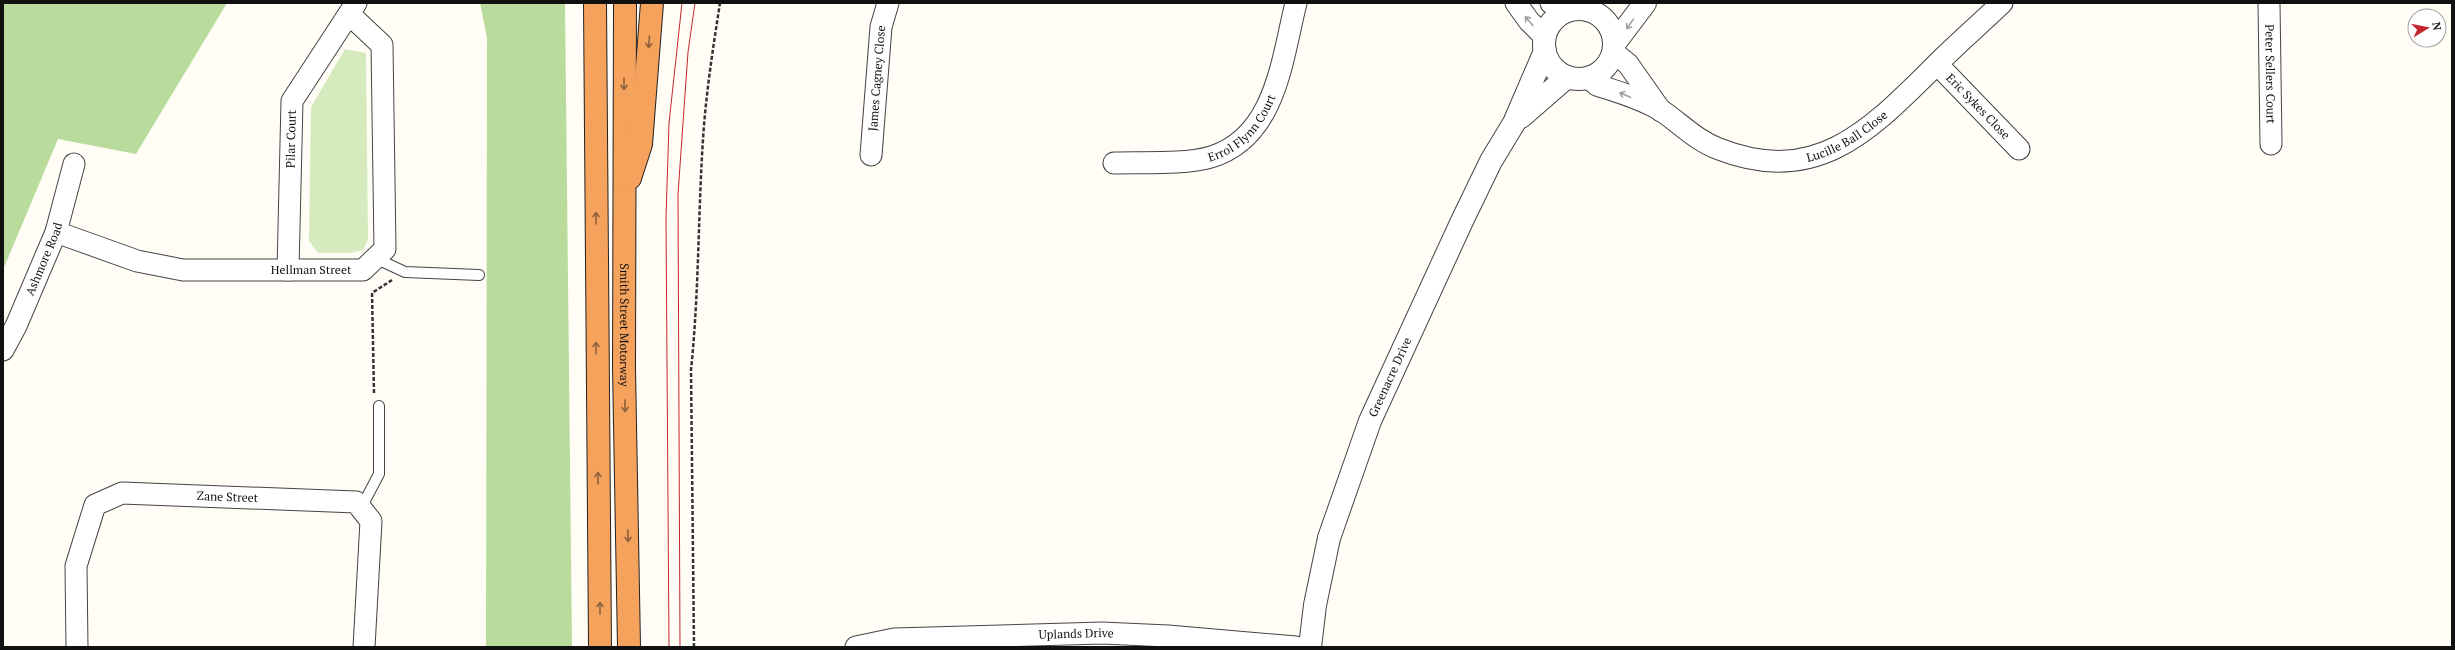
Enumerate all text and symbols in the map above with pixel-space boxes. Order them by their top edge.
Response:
north arrow [2407,8,2447,48]
one-way arrow [1525,16,1534,26]
one-way arrow [1626,18,1634,29]
text: N [2429,21,2445,32]
street label: Peter Sellers Court [2262,24,2279,124]
street label: James Cagney Close [865,25,888,132]
one-way arrow [645,35,652,48]
street label: Eric Sykes Close [1943,70,2013,142]
one-way arrow [620,77,628,90]
one-way arrow [1619,91,1631,99]
street label: Errol Flynn Court [1206,92,1279,165]
street label: Lucille Ball Close [1805,107,1890,165]
street label: Pilar Court [282,109,299,168]
one-way arrow [592,212,600,225]
street label: Ashmore Road [22,220,65,298]
street label: Hellman Street [271,262,352,277]
street label: Smith Street Motorway [617,263,632,388]
street label: Greenacre Drive [1365,335,1415,419]
one-way arrow [592,342,600,355]
one-way arrow [621,399,629,412]
one-way arrow [594,472,602,485]
street label: Zane Street [196,488,259,505]
one-way arrow [624,529,632,542]
one-way arrow [596,602,604,615]
street label: Uplands Drive [1038,625,1114,642]

